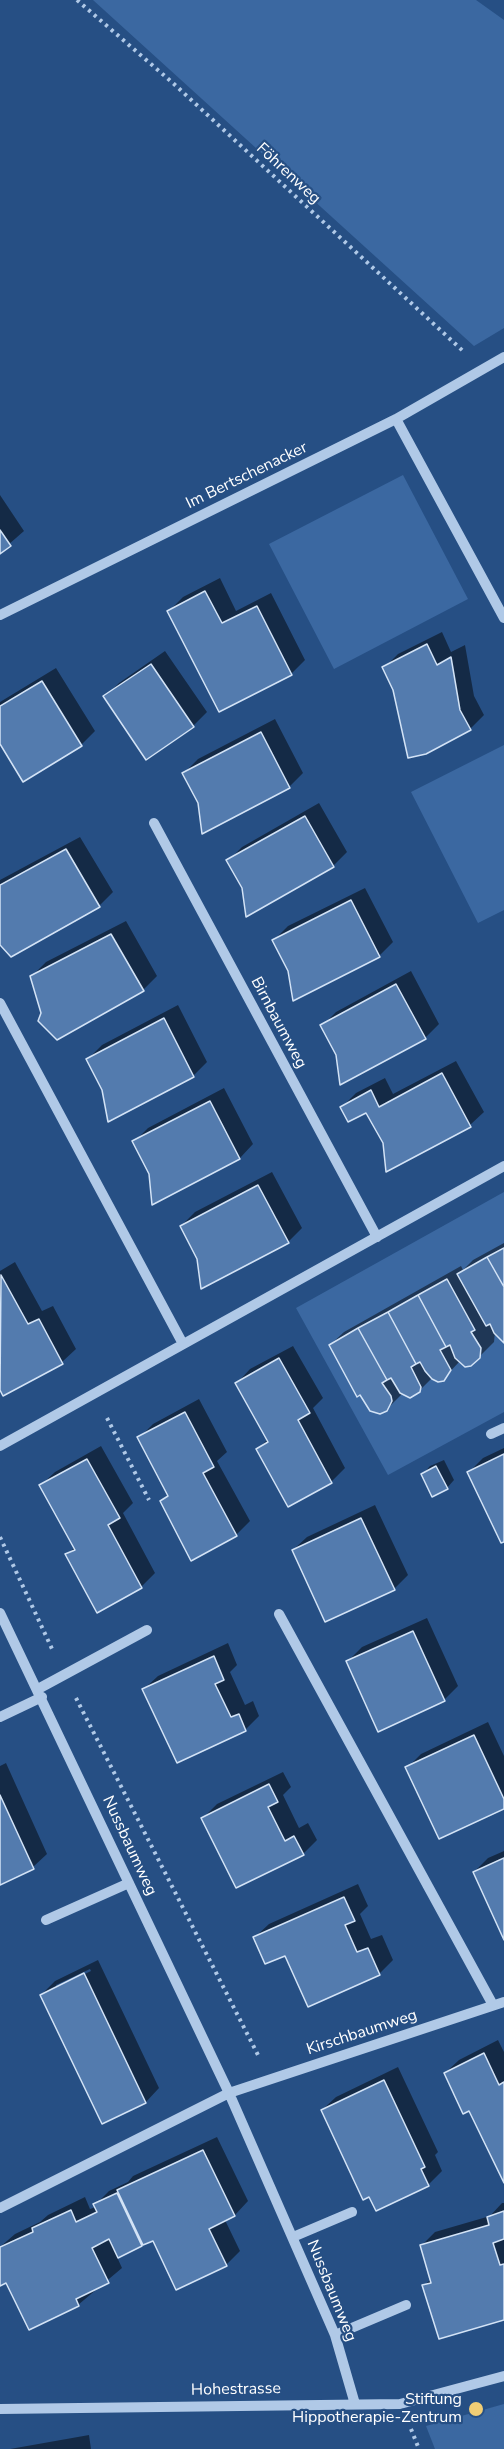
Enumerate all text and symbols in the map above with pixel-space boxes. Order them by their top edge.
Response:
street label: Föhrenweg [252,139,324,209]
street label: Im Bertschenacker [183,438,311,514]
street label: Birnbaumweg [246,974,310,1072]
street label: Nussbaumweg [98,1793,160,1899]
street label: Kirschbaumweg [304,2006,420,2060]
street label: Nussbaumweg [302,2237,360,2345]
street label: Hohestrasse [191,2380,281,2400]
place label: Stiftung Hippotherapie-Zentrum [292,2390,462,2428]
marker: Stiftung Hippotherapie-Zentrum [467,2400,485,2418]

